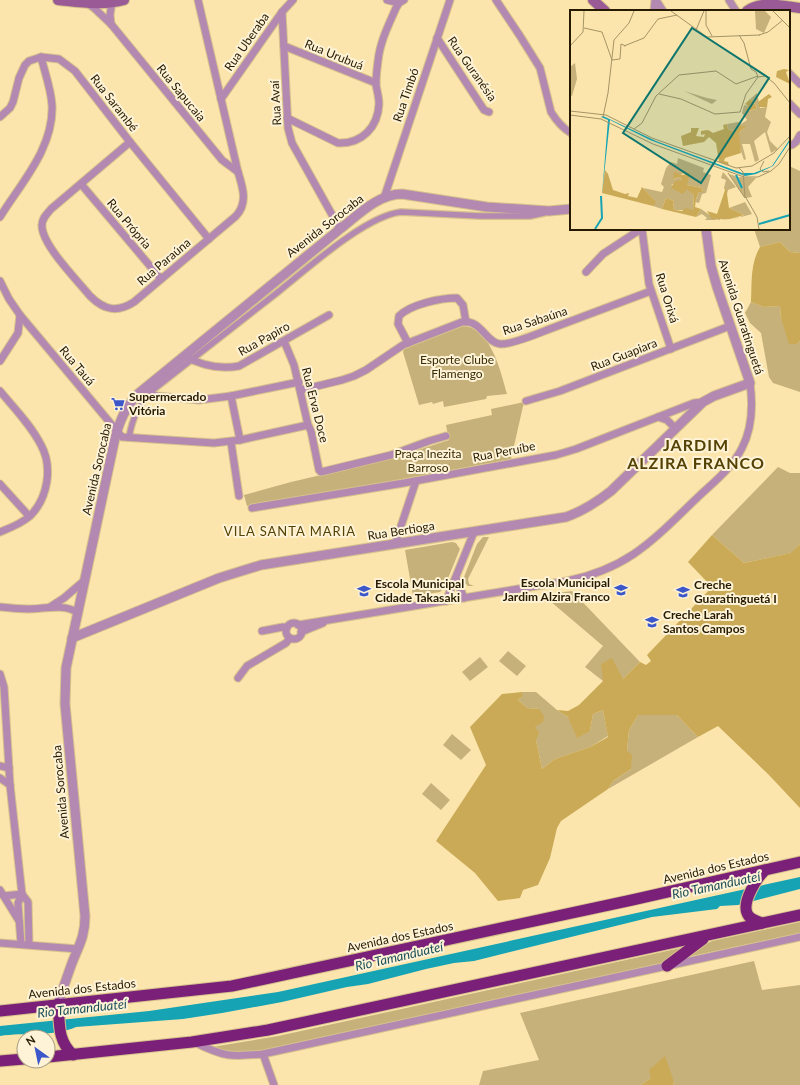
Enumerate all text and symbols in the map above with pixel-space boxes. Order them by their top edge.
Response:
street label: Rua Uberaba [221,10,272,74]
inset map [570,10,790,230]
street label: Rua Guranésia [445,33,500,104]
street label: Rua Urubuá [303,36,366,73]
street label: Rua Sapucaia [154,61,209,124]
street label: Rua Timbó [389,66,422,124]
street label: Rua Sarambé [87,71,141,134]
street label: Rua Avaí [267,79,284,126]
street label: Avenida Sorocaba [283,191,366,260]
street label: Rua Própria [104,196,155,252]
street label: Rua Paraúna [134,235,194,288]
street label: Avenida Guaratinguetá [716,257,767,376]
street label: Rua Orixá [653,271,682,325]
street label: Rua Sabaúna [500,303,569,338]
street label: Rua Papiro [235,318,292,359]
street label: Rua Guapiara [588,335,659,374]
street label: Rua Tauá [57,343,98,389]
park label: Esporte Clube Flamengo [420,352,494,381]
street label: Rua Erva Doce [299,366,332,444]
place label: Supermercado Vitória [128,389,206,418]
supermarket icon: Supermercado Vitória [110,396,126,412]
street label: Avenida Sorocaba [79,421,114,516]
district label: JARDIM ALZIRA FRANCO [626,435,765,472]
street label: Rua Peruíbe [471,438,536,465]
park label: Praça Inezita Barroso [395,446,462,475]
street label: Rua Bertioga [366,518,436,543]
district label: VILA SANTA MARIA [224,523,356,539]
place label: Escola Municipal Jardim Alzira Franco [503,575,610,604]
place label: Escola Municipal Cidade Takasaki [375,576,464,605]
place label: Creche Guaratinguetá I [694,577,777,606]
school or university icon: Escola Municipal Jardim Alzira Franco [613,582,629,598]
school or university icon: Escola Municipal Cidade Takasaki [356,583,372,599]
school or university icon: Creche Guaratinguetá I [675,584,691,600]
place label: Creche Larah Santos Campos [663,607,745,636]
school or university icon: Creche Larah Santos Campos [644,614,660,630]
street label: Avenida Sorocaba [49,745,72,839]
street label: Avenida dos Estados [662,848,770,887]
water label: Rio Tamanduateí [670,868,763,902]
street label: Avenida dos Estados [345,918,454,955]
water label: Rio Tamanduateí [353,938,446,974]
street label: Avenida dos Estados [27,975,137,1002]
water label: Rio Tamanduateí [36,995,129,1021]
north arrow [16,1029,56,1069]
text: N [23,1032,37,1048]

